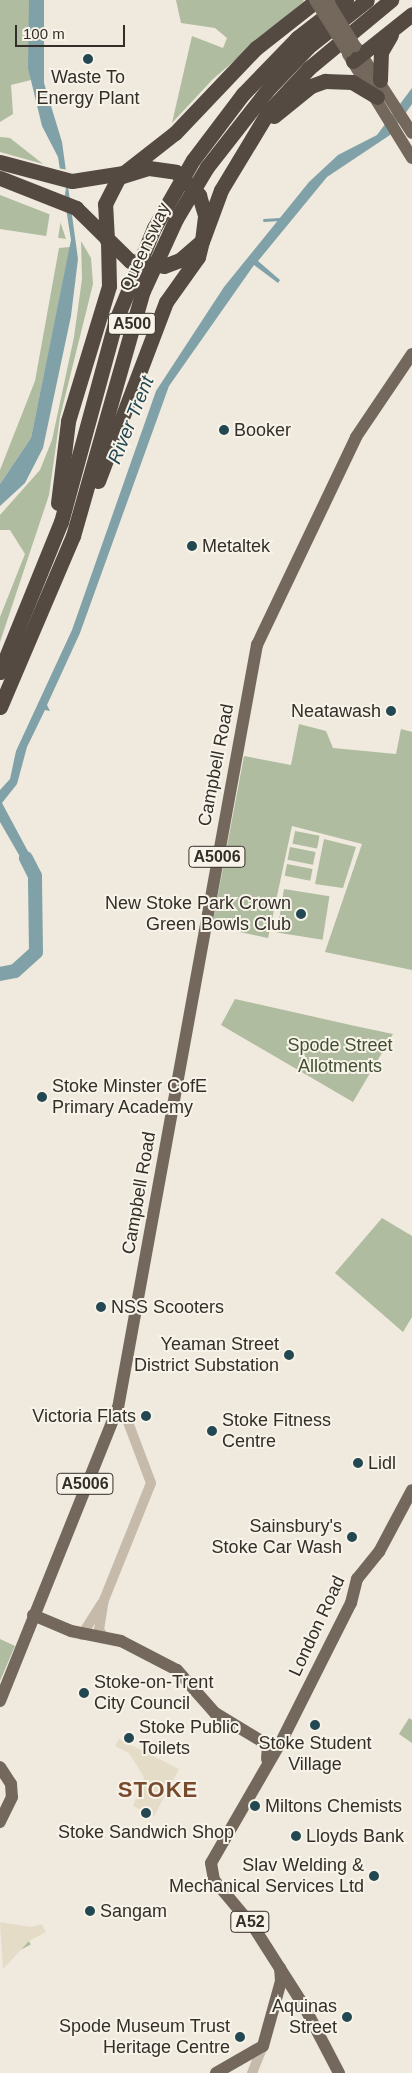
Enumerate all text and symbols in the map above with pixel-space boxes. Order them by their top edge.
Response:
scale bar [18,15,128,47]
text: 100 m [23,25,65,42]
marker: Waste To Energy Plant [82,53,94,65]
place label: Waste To Energy Plant [36,67,140,110]
street label: Queensway [115,199,175,295]
road number: A500 [107,310,157,338]
water label: River Trent [103,373,159,467]
place label: Booker [234,419,291,441]
marker: Booker [218,424,230,436]
place label: Metaltek [202,535,270,557]
marker: Metaltek [186,540,198,552]
place label: Neatawash [291,700,381,722]
street label: Campbell Road [194,702,238,828]
marker: Neatawash [385,705,397,717]
road number: A5006 [188,844,246,870]
place label: New Stoke Park Crown Green Bowls Club [105,893,291,936]
marker: New Stoke Park Crown Green Bowls Club [295,908,307,920]
park label: Spode Street Allotments [287,1035,393,1078]
place label: Stoke Minster CofE Primary Academy [52,1076,207,1118]
marker: Stoke Minster CofE Primary Academy [36,1091,48,1103]
street label: Campbell Road [118,1130,160,1256]
place label: NSS Scooters [111,1296,224,1318]
marker: NSS Scooters [95,1301,107,1313]
place label: Yeaman Street District Substation [134,1334,279,1376]
marker: Yeaman Street District Substation [283,1349,295,1361]
place label: Victoria Flats [32,1405,136,1427]
marker: Victoria Flats [140,1410,152,1422]
place label: Stoke Fitness Centre [222,1410,331,1452]
marker: Stoke Fitness Centre [206,1425,218,1437]
place label: Lidl [368,1452,396,1474]
marker: Lidl [352,1457,364,1469]
road number: A5006 [56,1470,114,1498]
place label: Sainsbury's Stoke Car Wash [212,1516,342,1558]
marker: Sainsbury's Stoke Car Wash [346,1531,358,1543]
street label: London Road [284,1572,350,1680]
place label: Stoke-on-Trent City Council [94,1672,213,1715]
marker: Stoke-on-Trent City Council [78,1687,90,1699]
place label: Stoke Public Toilets [139,1717,239,1760]
marker: Stoke Student Village [309,1719,321,1731]
marker: Stoke Public Toilets [123,1732,135,1744]
place label: Stoke Student Village [258,1733,372,1776]
district label: STOKE [117,1777,199,1803]
place label: Miltons Chemists [265,1795,402,1817]
marker: Miltons Chemists [249,1800,261,1812]
marker: Stoke Sandwich Shop [140,1807,152,1819]
place label: Stoke Sandwich Shop [58,1821,234,1843]
place label: Lloyds Bank [306,1825,404,1847]
marker: Lloyds Bank [290,1830,302,1842]
place label: Slav Welding & Mechanical Services Ltd [169,1855,364,1898]
marker: Slav Welding & Mechanical Services Ltd [368,1870,380,1882]
place label: Sangam [100,1900,167,1922]
marker: Sangam [84,1905,96,1917]
road number: A52 [230,1908,270,1935]
place label: Aquinas Street [272,1996,337,2038]
marker: Aquinas Street [341,2011,353,2023]
place label: Spode Museum Trust Heritage Centre [59,2016,230,2058]
marker: Spode Museum Trust Heritage Centre [234,2031,246,2043]

